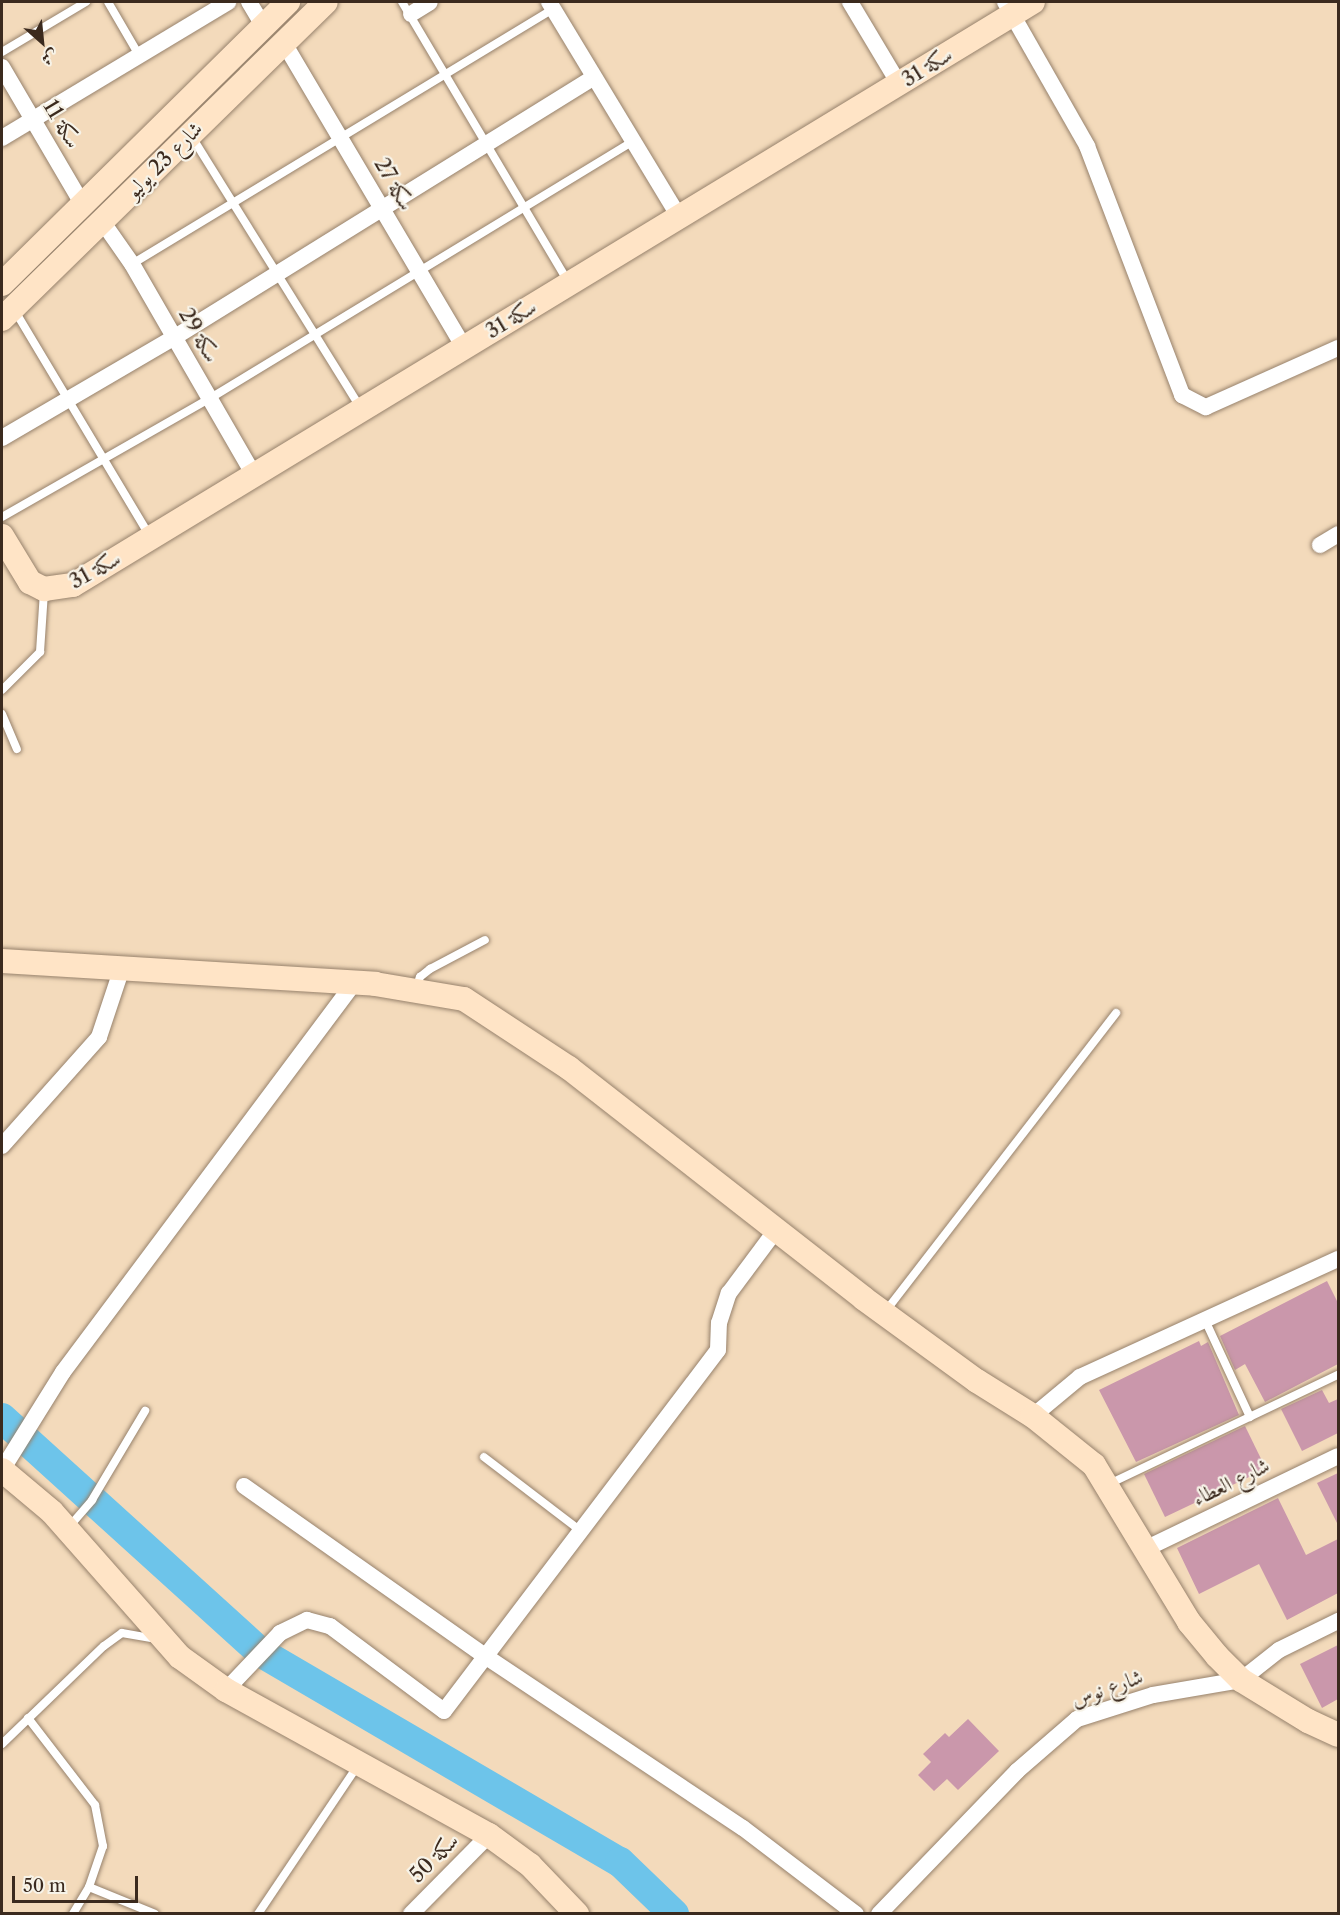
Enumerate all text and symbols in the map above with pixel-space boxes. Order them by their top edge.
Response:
north arrow [12,12,72,72]
street label: سكة 31 [897,42,957,92]
text: ش [39,46,62,71]
street label: سكة 11 [38,95,86,153]
street label: شارع 23 يوليو [120,116,208,204]
street label: سكة 27 [369,153,419,215]
street label: سكة 31 [481,294,541,344]
street label: سكة 29 [173,303,225,367]
street label: سكة 31 [65,546,125,594]
street label: شارع العطاء [1188,1453,1274,1511]
street label: شارع نوس [1068,1664,1146,1712]
street label: سكة 50 [404,1828,464,1888]
scale bar [15,1864,141,1902]
text: 50 m [23,1875,66,1897]

